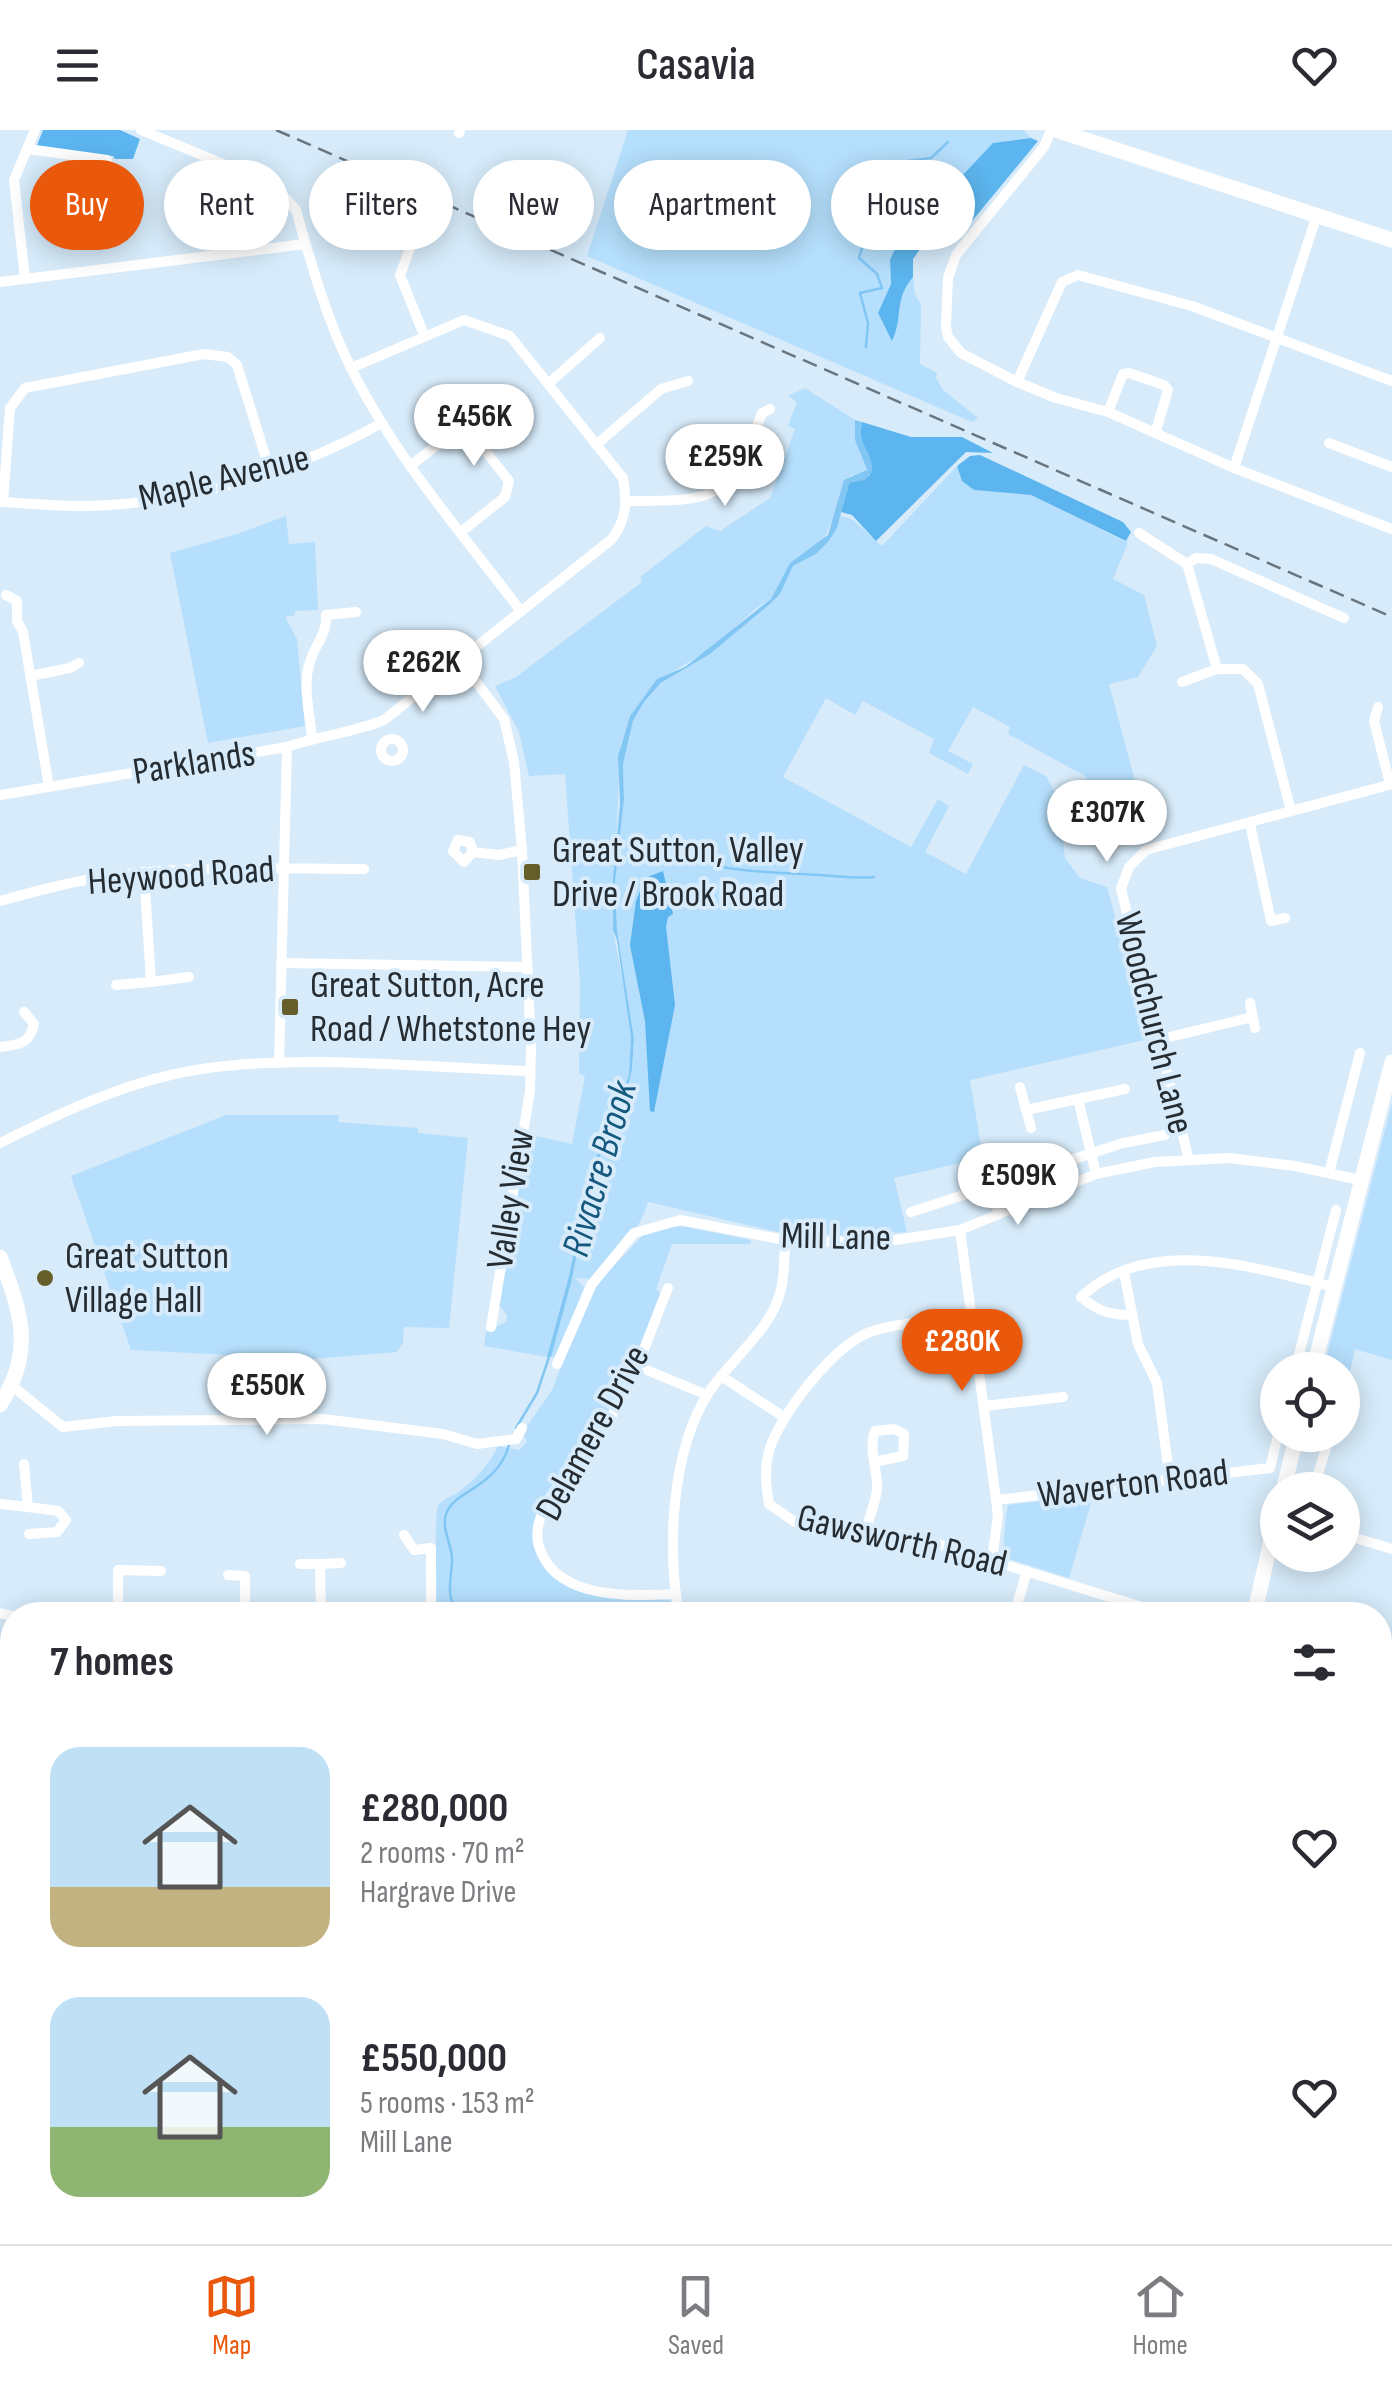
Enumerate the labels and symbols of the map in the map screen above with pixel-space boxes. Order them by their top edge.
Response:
pin: £456K [404,384,544,469]
pin: £259K [655,424,795,509]
street label: Maple Avenue [134,435,314,521]
pin: £262K [353,630,493,715]
street label: Parklands [130,731,258,795]
pin: £307K [1037,780,1177,865]
place label: Great Sutton, Valley Drive / Brook Road [552,828,804,917]
street label: Heywood Road [86,847,276,905]
marker: Great Sutton, Valley Drive / Brook Road [521,861,543,883]
street label: Woodchurch Lane [1105,907,1203,1139]
place label: Great Sutton, Acre Road / Whetstone Hey [310,963,592,1052]
marker: Great Sutton, Acre Road / Whetstone Hey [279,996,301,1018]
water label: Rivacre Brook [552,1075,648,1262]
street label: Valley View [478,1126,544,1272]
pin: £509K [948,1143,1088,1228]
street label: Mill Lane [781,1214,891,1260]
place label: Great Sutton Village Hall [65,1234,229,1323]
marker: Great Sutton Village Hall [34,1267,56,1289]
pin: £280K [892,1309,1032,1394]
street label: Delamere Drive [526,1338,660,1528]
pin: £550K [197,1353,337,1438]
street label: Waverton Road [1035,1450,1231,1518]
street label: Gawsworth Road [793,1495,1011,1587]

